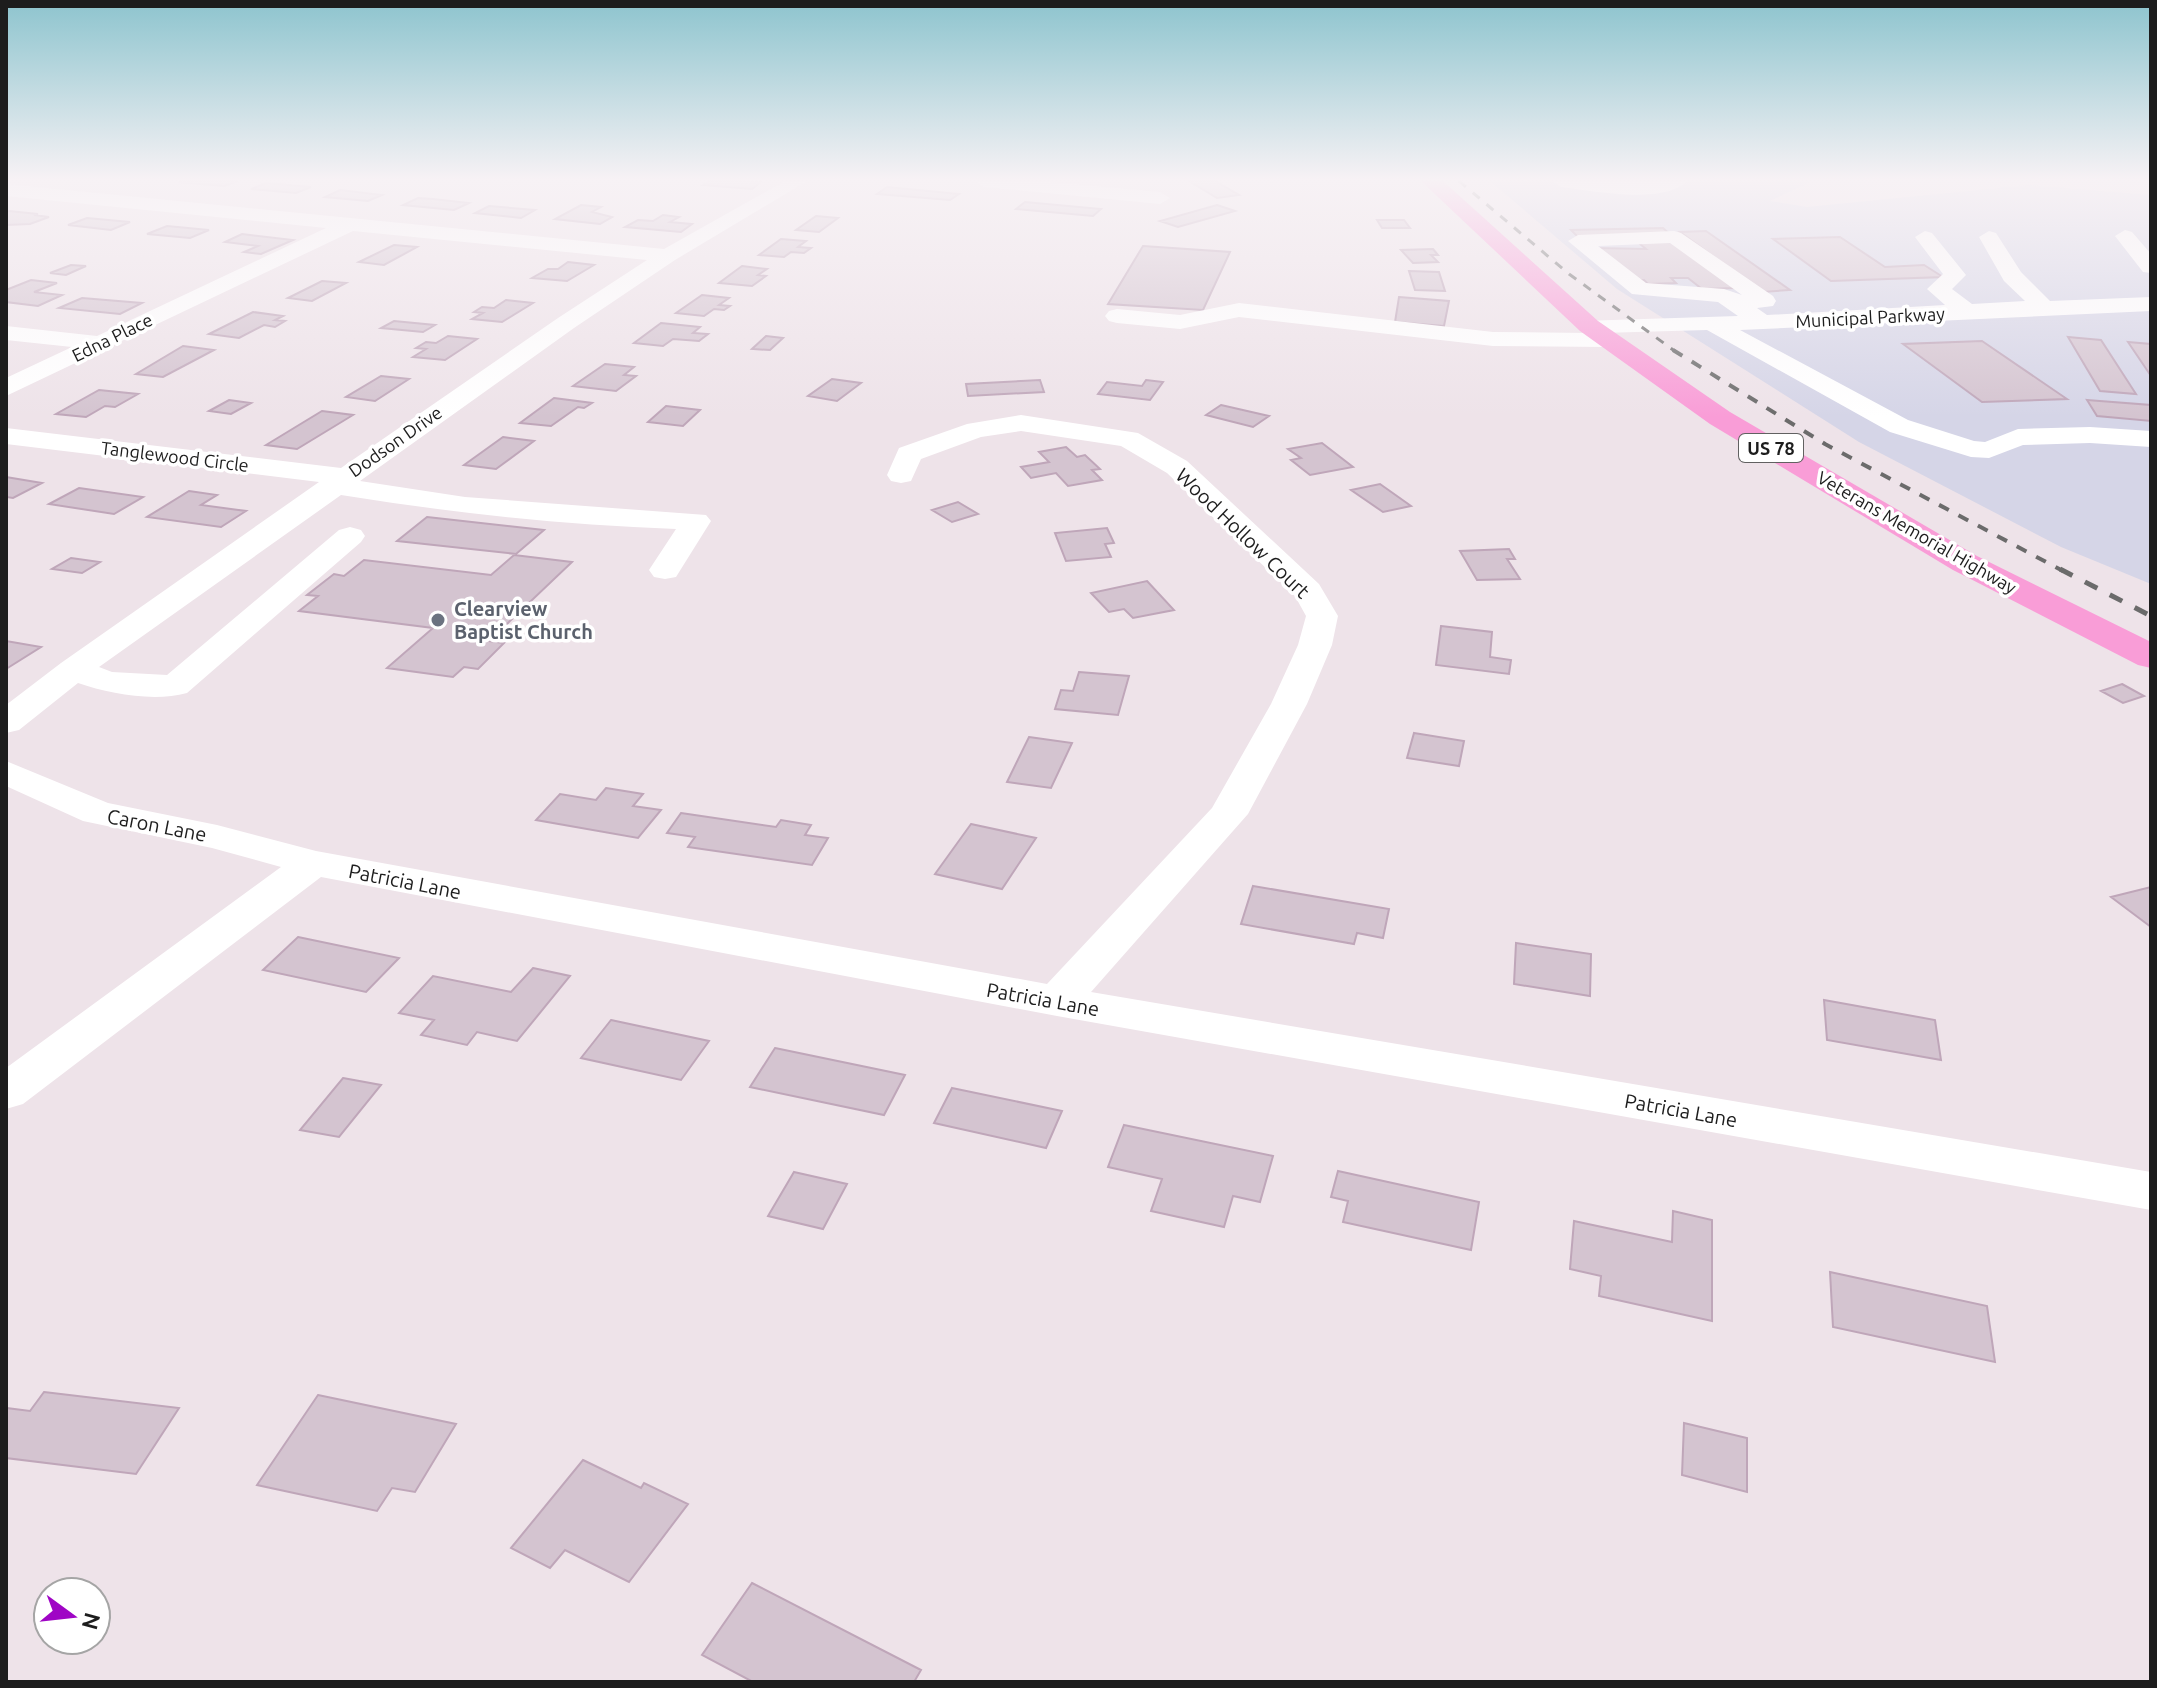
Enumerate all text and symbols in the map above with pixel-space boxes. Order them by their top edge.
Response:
street label: Municipal Parkway [1795,303,1946,331]
street label: Edna Place [68,309,156,365]
street label: Dodson Drive [345,402,445,480]
road number: US 78 [1739,434,1803,462]
street label: Tanglewood Circle [100,437,250,475]
street label: Wood Hollow Court [1171,463,1315,603]
street label: Veterans Memorial Highway [1814,467,2020,597]
place label: Clearview Baptist Church [454,597,593,643]
marker: Clearview Baptist Church [429,611,447,629]
street label: Caron Lane [105,804,209,846]
street label: Patricia Lane [347,859,463,903]
street label: Patricia Lane [985,978,1101,1020]
street label: Patricia Lane [1623,1089,1739,1131]
north arrow [32,1576,112,1656]
text: N [78,1610,106,1632]

